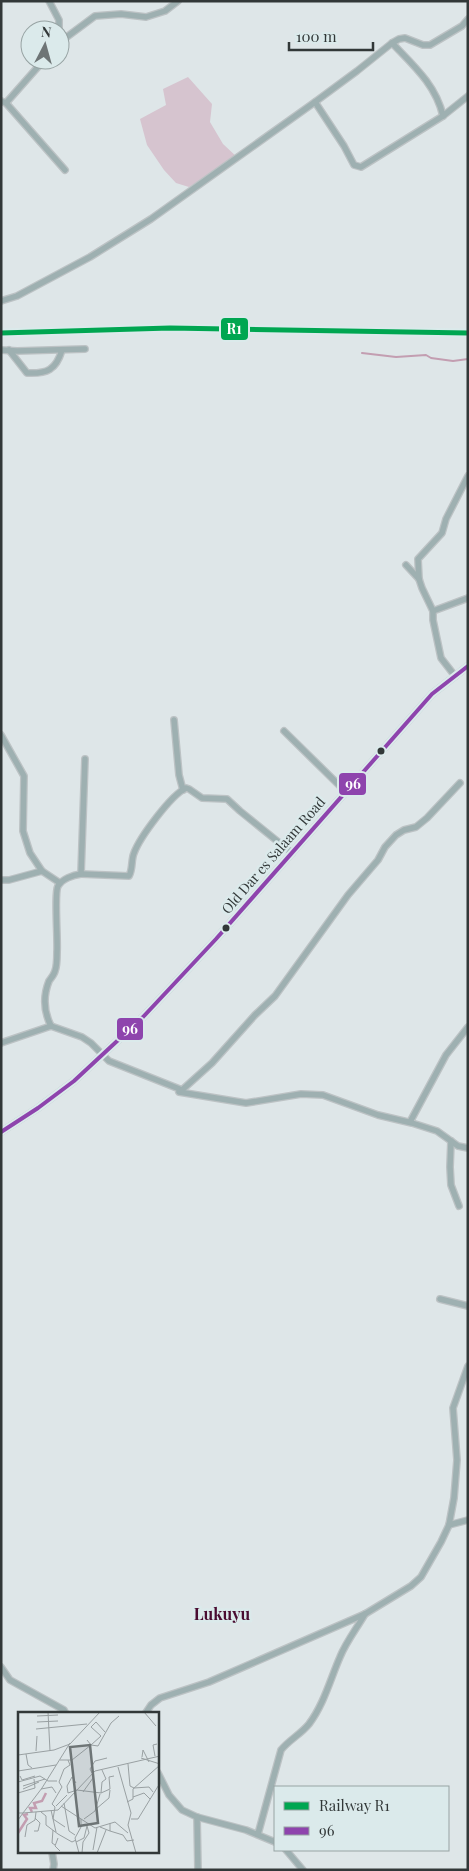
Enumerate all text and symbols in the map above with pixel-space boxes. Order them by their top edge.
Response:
north arrow [20,20,70,70]
scale bar [289,20,373,52]
text: N [40,22,52,42]
text: 100 m [296,26,337,46]
line badge: R1 [220,317,249,341]
text: R1 [226,319,242,338]
unlabelled marker [376,746,386,756]
line badge: 96 [338,772,367,796]
text: 96 [345,774,361,793]
street label: Old Dar es Salaam Road [217,792,329,918]
unlabelled marker [221,923,231,933]
line badge: 96 [116,1017,144,1041]
text: 96 [122,1019,138,1038]
district label: Lukuyu [194,1603,251,1624]
inset map [18,1712,159,1854]
legend [274,1786,449,1851]
text: Railway R1 [319,1795,390,1815]
text: 96 [319,1820,335,1840]

